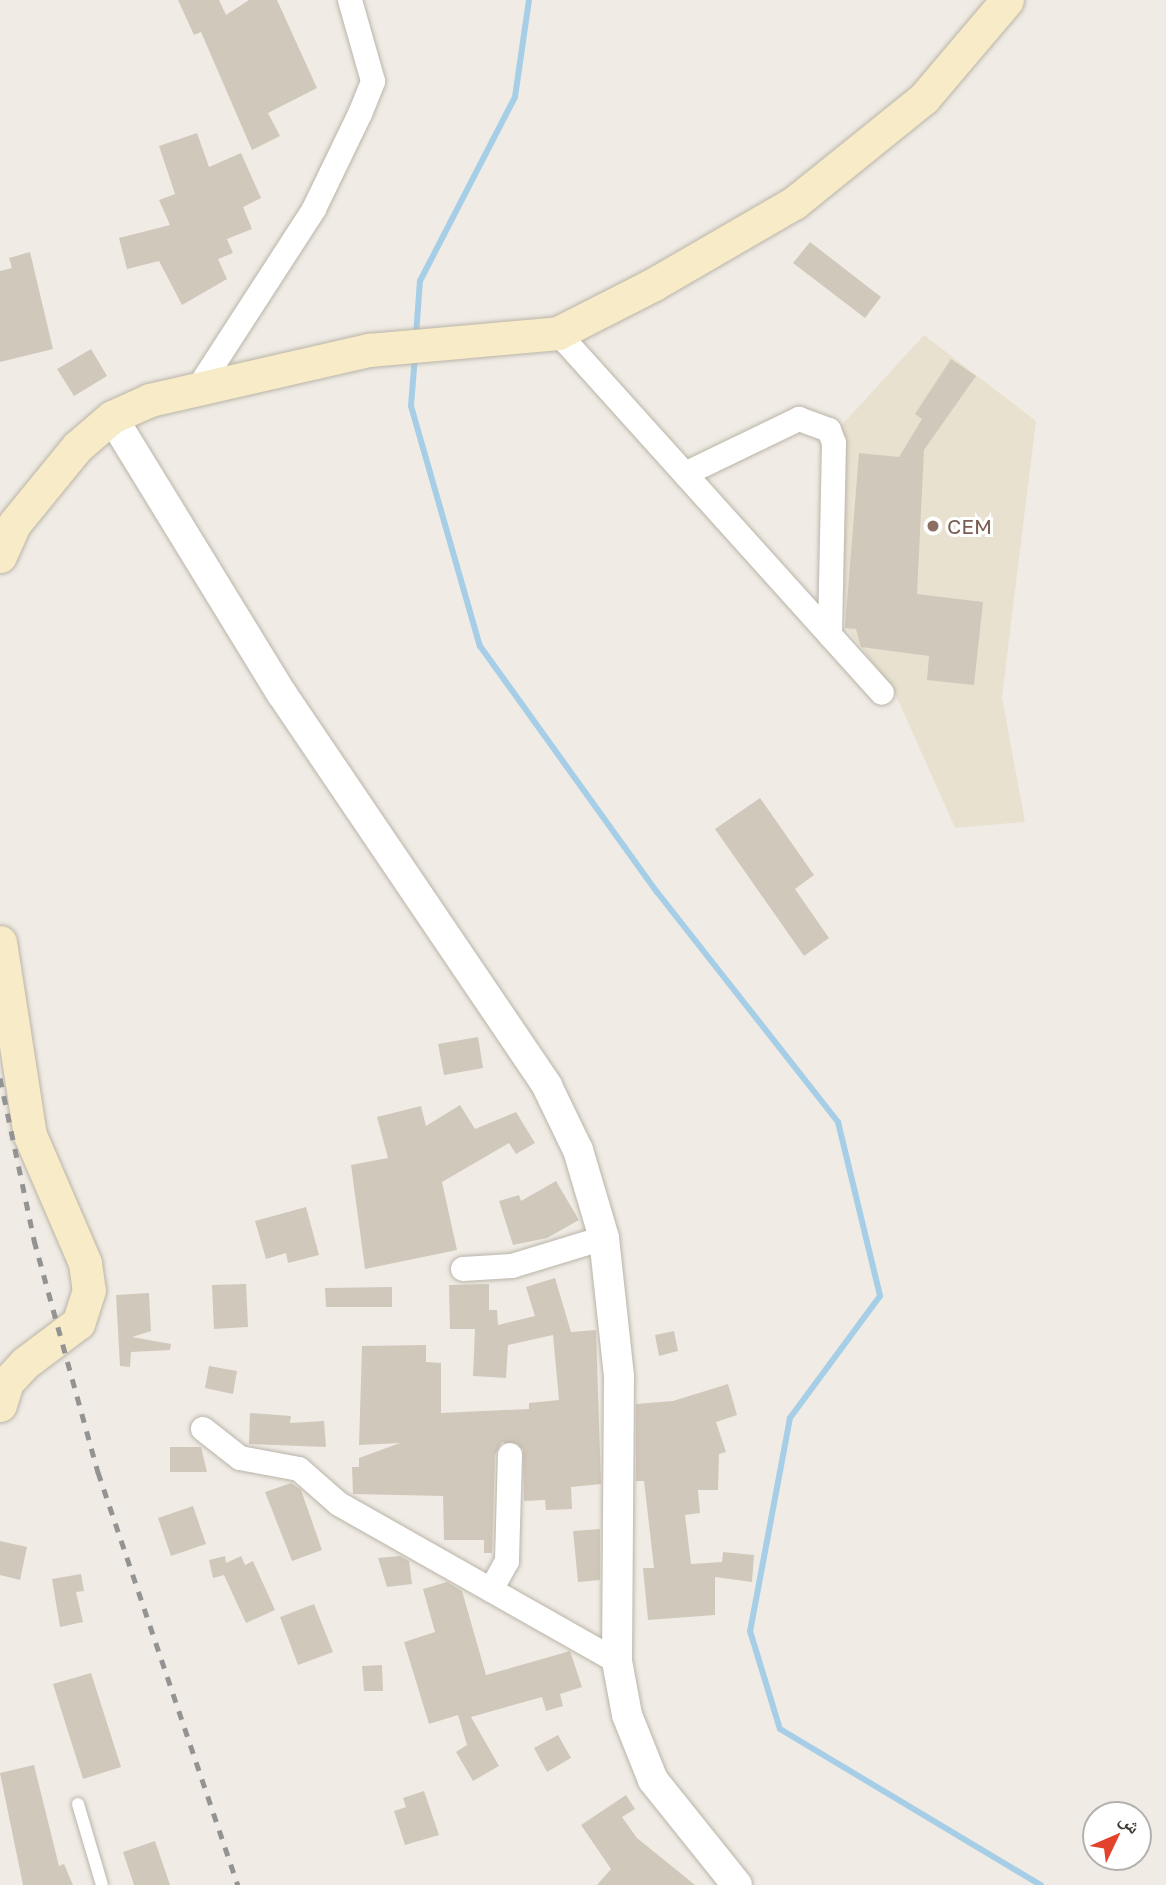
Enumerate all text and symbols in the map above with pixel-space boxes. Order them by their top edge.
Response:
place label: CEM [947,513,992,539]
marker: CEM [925,518,941,534]
north arrow [1082,1801,1152,1871]
text: ش [1116,1807,1146,1838]

